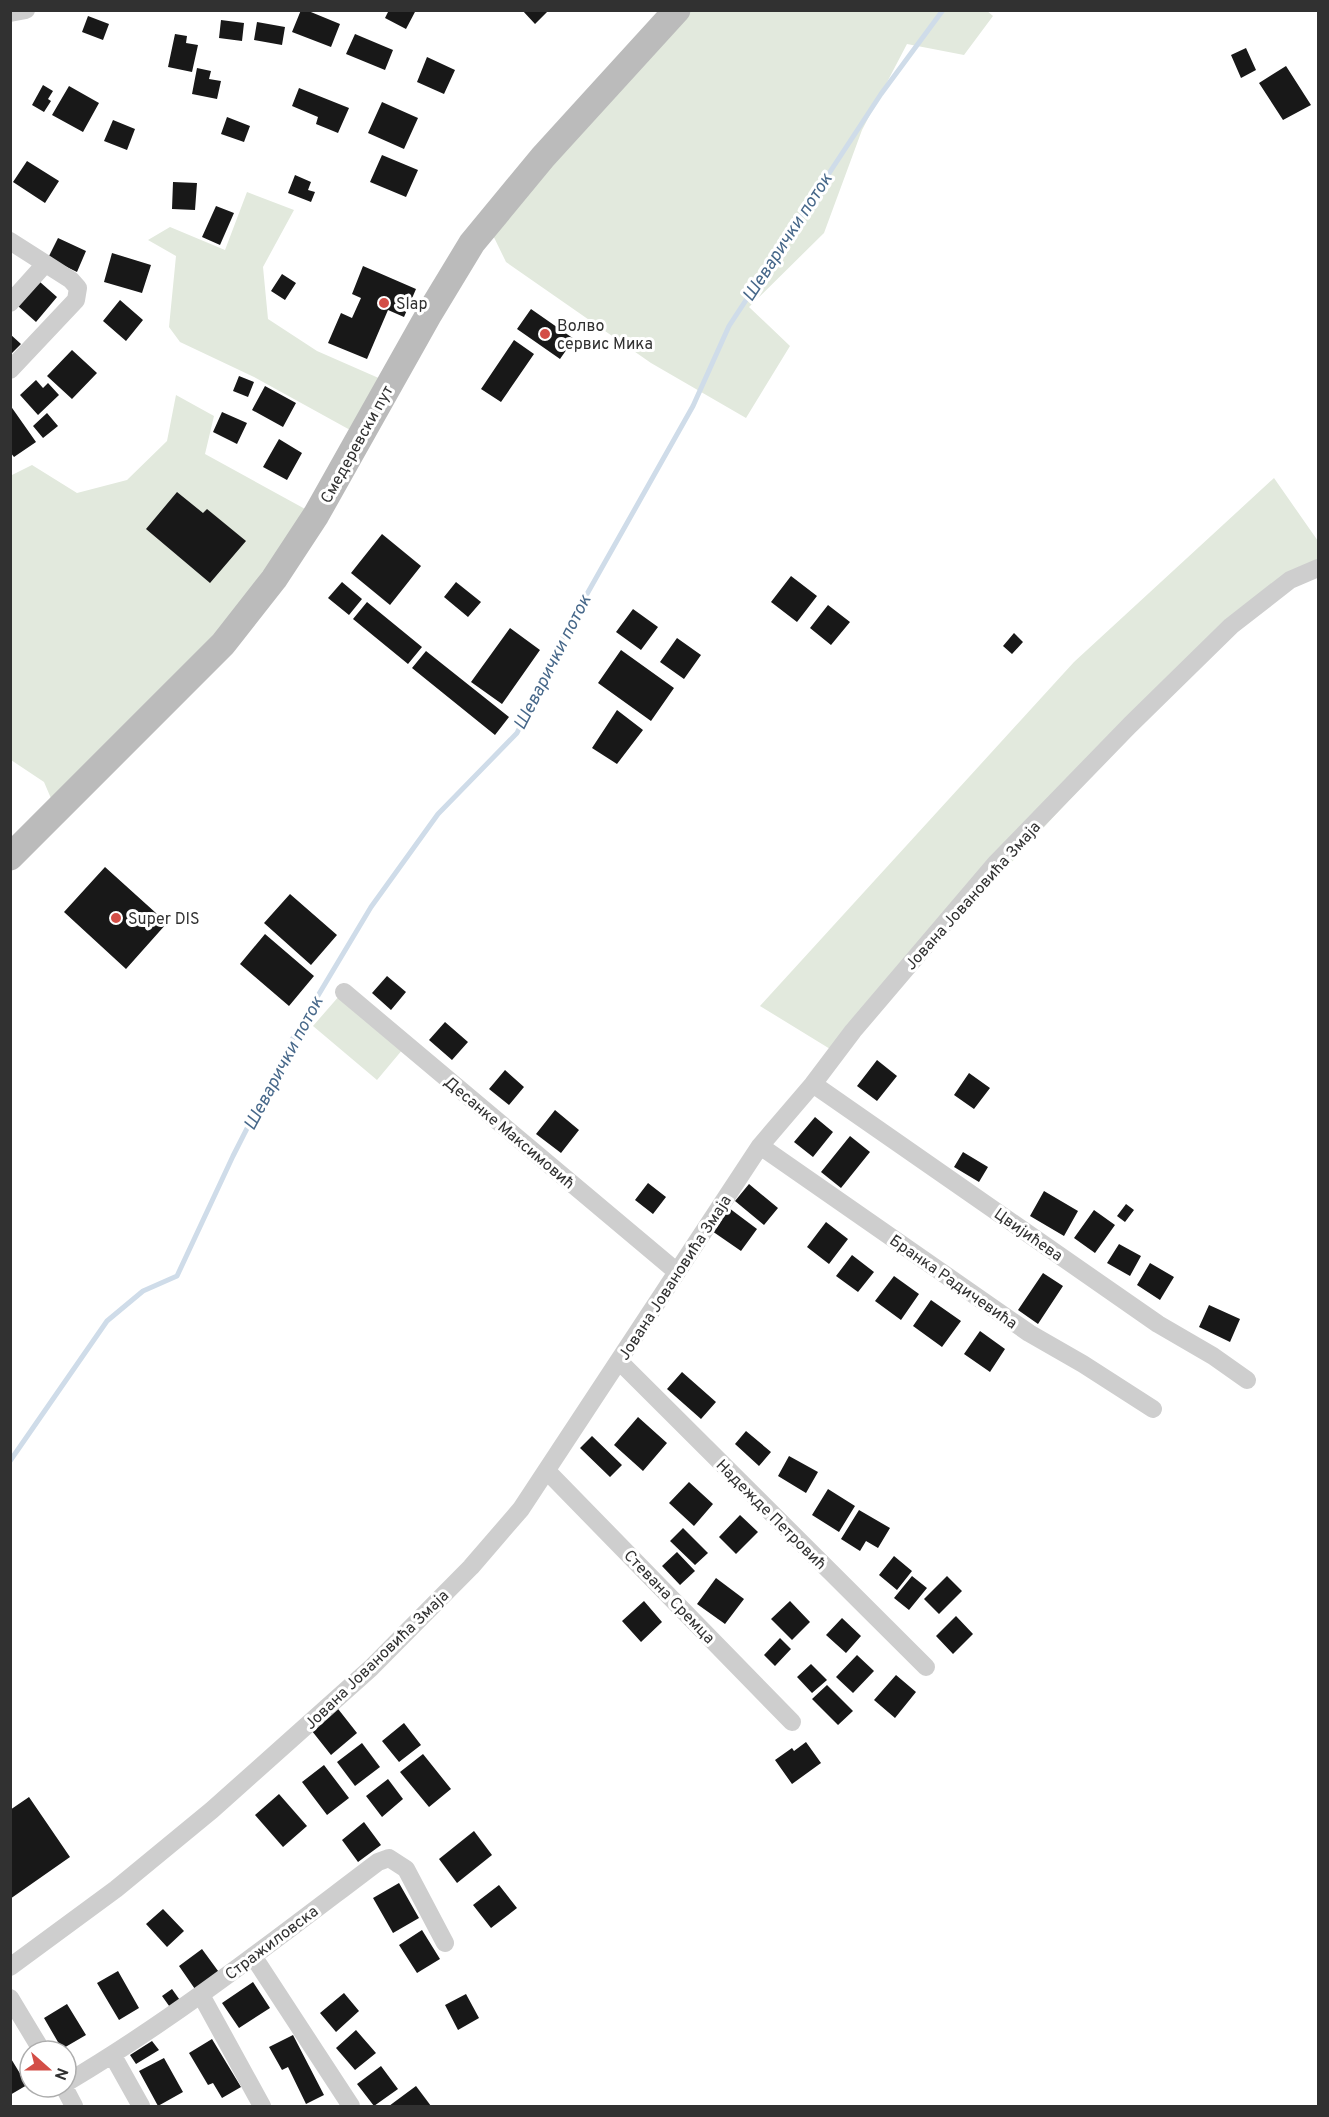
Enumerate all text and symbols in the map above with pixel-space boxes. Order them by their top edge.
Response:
water label: Шеварички поток [738,169,839,306]
place label: Slap [396,295,427,315]
marker: Slap [377,296,391,310]
place label: Волво сервис Мика [557,317,653,355]
marker: Волво сервис Мика [538,327,552,341]
street label: Смедеревски пут [317,382,398,507]
water label: Шеварички поток [509,590,598,734]
street label: Јована Јовановића Змаја [901,818,1045,975]
place label: Super DIS [128,910,200,930]
marker: Super DIS [109,911,123,925]
water label: Шеварички поток [239,992,330,1135]
street label: Десанке Максимовић [439,1073,578,1194]
street label: Јована Јовановића Змаја [615,1192,737,1364]
street label: Цвијићева [990,1205,1066,1267]
street label: Бранка Радичевића [885,1231,1021,1334]
street label: Надежде Петровић [711,1456,830,1575]
street label: Стевана Сремца [619,1546,718,1649]
street label: Јована Јовановића Змаја [301,1586,454,1735]
street label: Стражиловска [222,1902,323,1985]
north arrow [18,2039,78,2099]
text: N [49,2065,72,2083]

